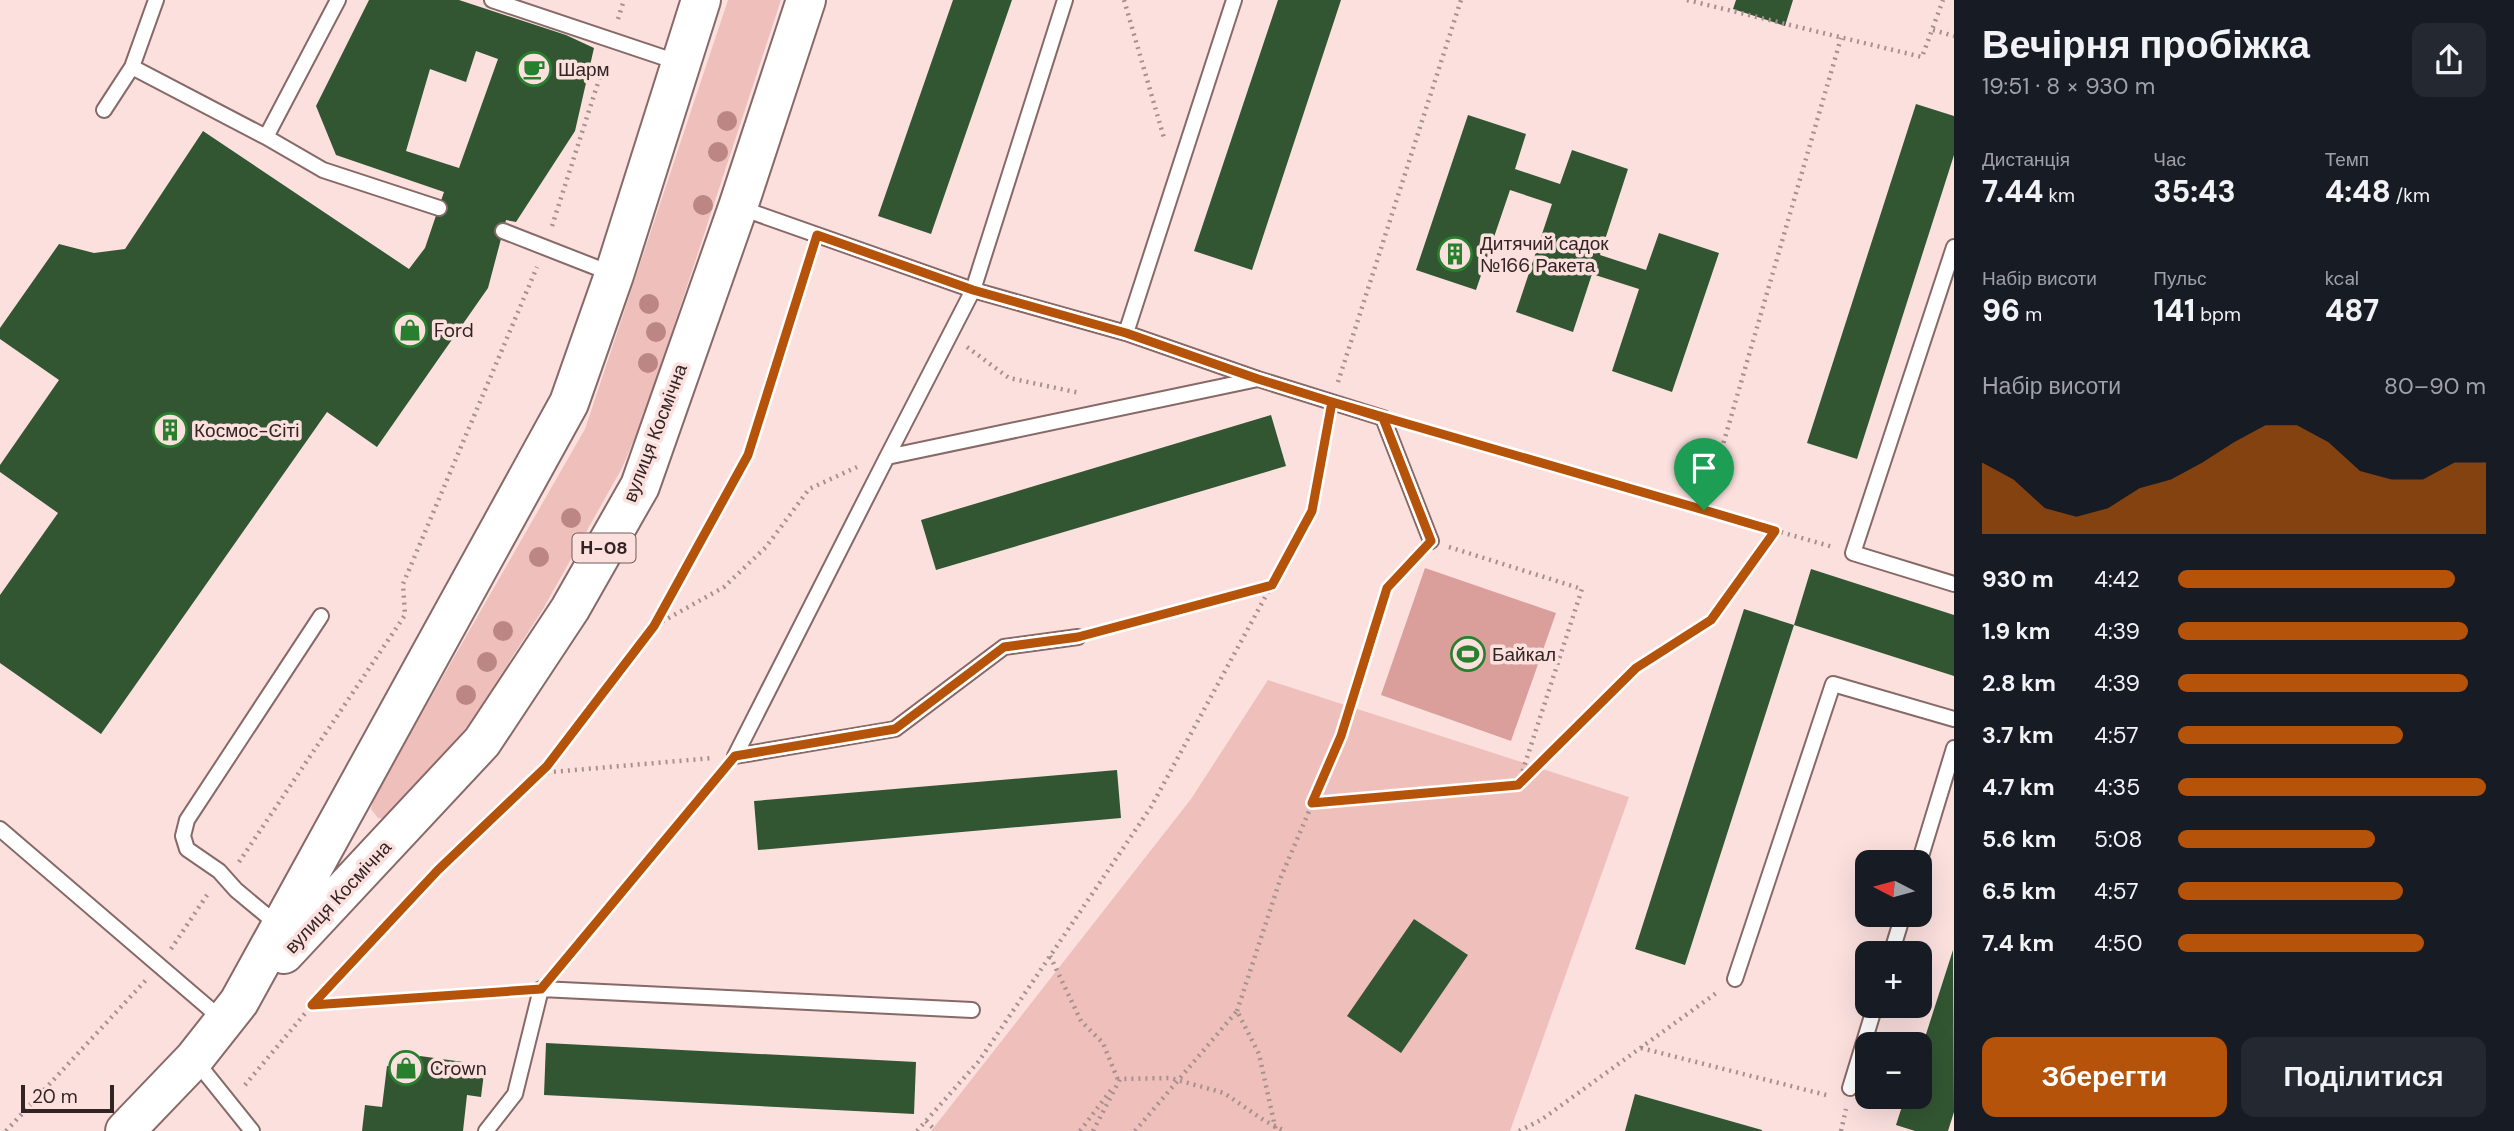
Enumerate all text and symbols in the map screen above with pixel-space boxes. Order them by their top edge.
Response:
text: Вечірня пробіжка [1982,20,2310,70]
button: share [2412,23,2486,97]
cafe icon: Шарм [515,50,553,88]
place label: Шарм [558,57,610,82]
text: 19:51 · 8 × 930 m [1982,71,2155,101]
text: Дистанція [1982,147,2070,172]
text: Час [2153,147,2186,172]
text: Темп [2325,147,2369,172]
text: 7.44 [1982,172,2043,211]
text: 35:43 [2153,172,2236,211]
text: 4:48 [2325,172,2391,211]
text: km [2043,183,2075,208]
text: /km [2391,183,2430,208]
place label: Дитячий садок №166 Ракета [1480,231,1609,278]
building icon: Дитячий садок №166 Ракета [1436,235,1474,273]
text: Набір висоти [1982,266,2097,291]
text: Пульс [2153,266,2207,291]
text: kcal [2325,266,2359,291]
text: 96 [1982,291,2020,330]
text: 141 [2153,291,2195,330]
text: 487 [2325,291,2379,330]
text: m [2020,302,2042,327]
text: bpm [2195,302,2241,327]
shop icon: Ford [391,311,429,349]
place label: Ford [434,318,474,343]
street label: вулиця Космічна [617,360,693,506]
text: Набір висоти [1982,371,2121,401]
text: 80–90 m [2384,371,2486,401]
building icon: Космос-Сіті [151,411,189,449]
place label: Космос-Сіті [194,418,299,443]
pin [1674,438,1734,510]
icon: arrive [1685,449,1723,487]
road number: Н-08 [572,534,636,562]
text: 930 m [1982,564,2054,594]
text: 4:42 [2094,564,2140,594]
text: 1.9 km [1982,616,2050,646]
text: 4:39 [2094,616,2140,646]
sports icon: Байкал [1449,635,1487,673]
place label: Байкал [1492,642,1556,667]
text: 2.8 km [1982,668,2056,698]
text: 4:39 [2094,668,2140,698]
text: 3.7 km [1982,720,2054,750]
text: 4:57 [2094,720,2139,750]
text: 4.7 km [1982,772,2055,802]
text: 4:35 [2094,772,2140,802]
text: 5.6 km [1982,824,2056,854]
text: 5:08 [2094,824,2142,854]
street label: вулиця Космічна [279,835,397,959]
north arrow [1855,850,1932,928]
map controls [1855,850,1932,1109]
text: 6.5 km [1982,876,2056,906]
text: 4:57 [2094,876,2139,906]
text: 7.4 km [1982,928,2054,958]
text: 4:50 [2094,928,2142,958]
button: + [1855,941,1932,1018]
button: − [1855,1032,1932,1109]
button: Зберегти [1982,1037,2227,1117]
button: Поділитися [2241,1037,2486,1117]
shop icon: Crown [387,1049,425,1087]
place label: Crown [430,1056,487,1081]
scale bar [21,1082,114,1114]
text: 20 m [32,1084,78,1109]

